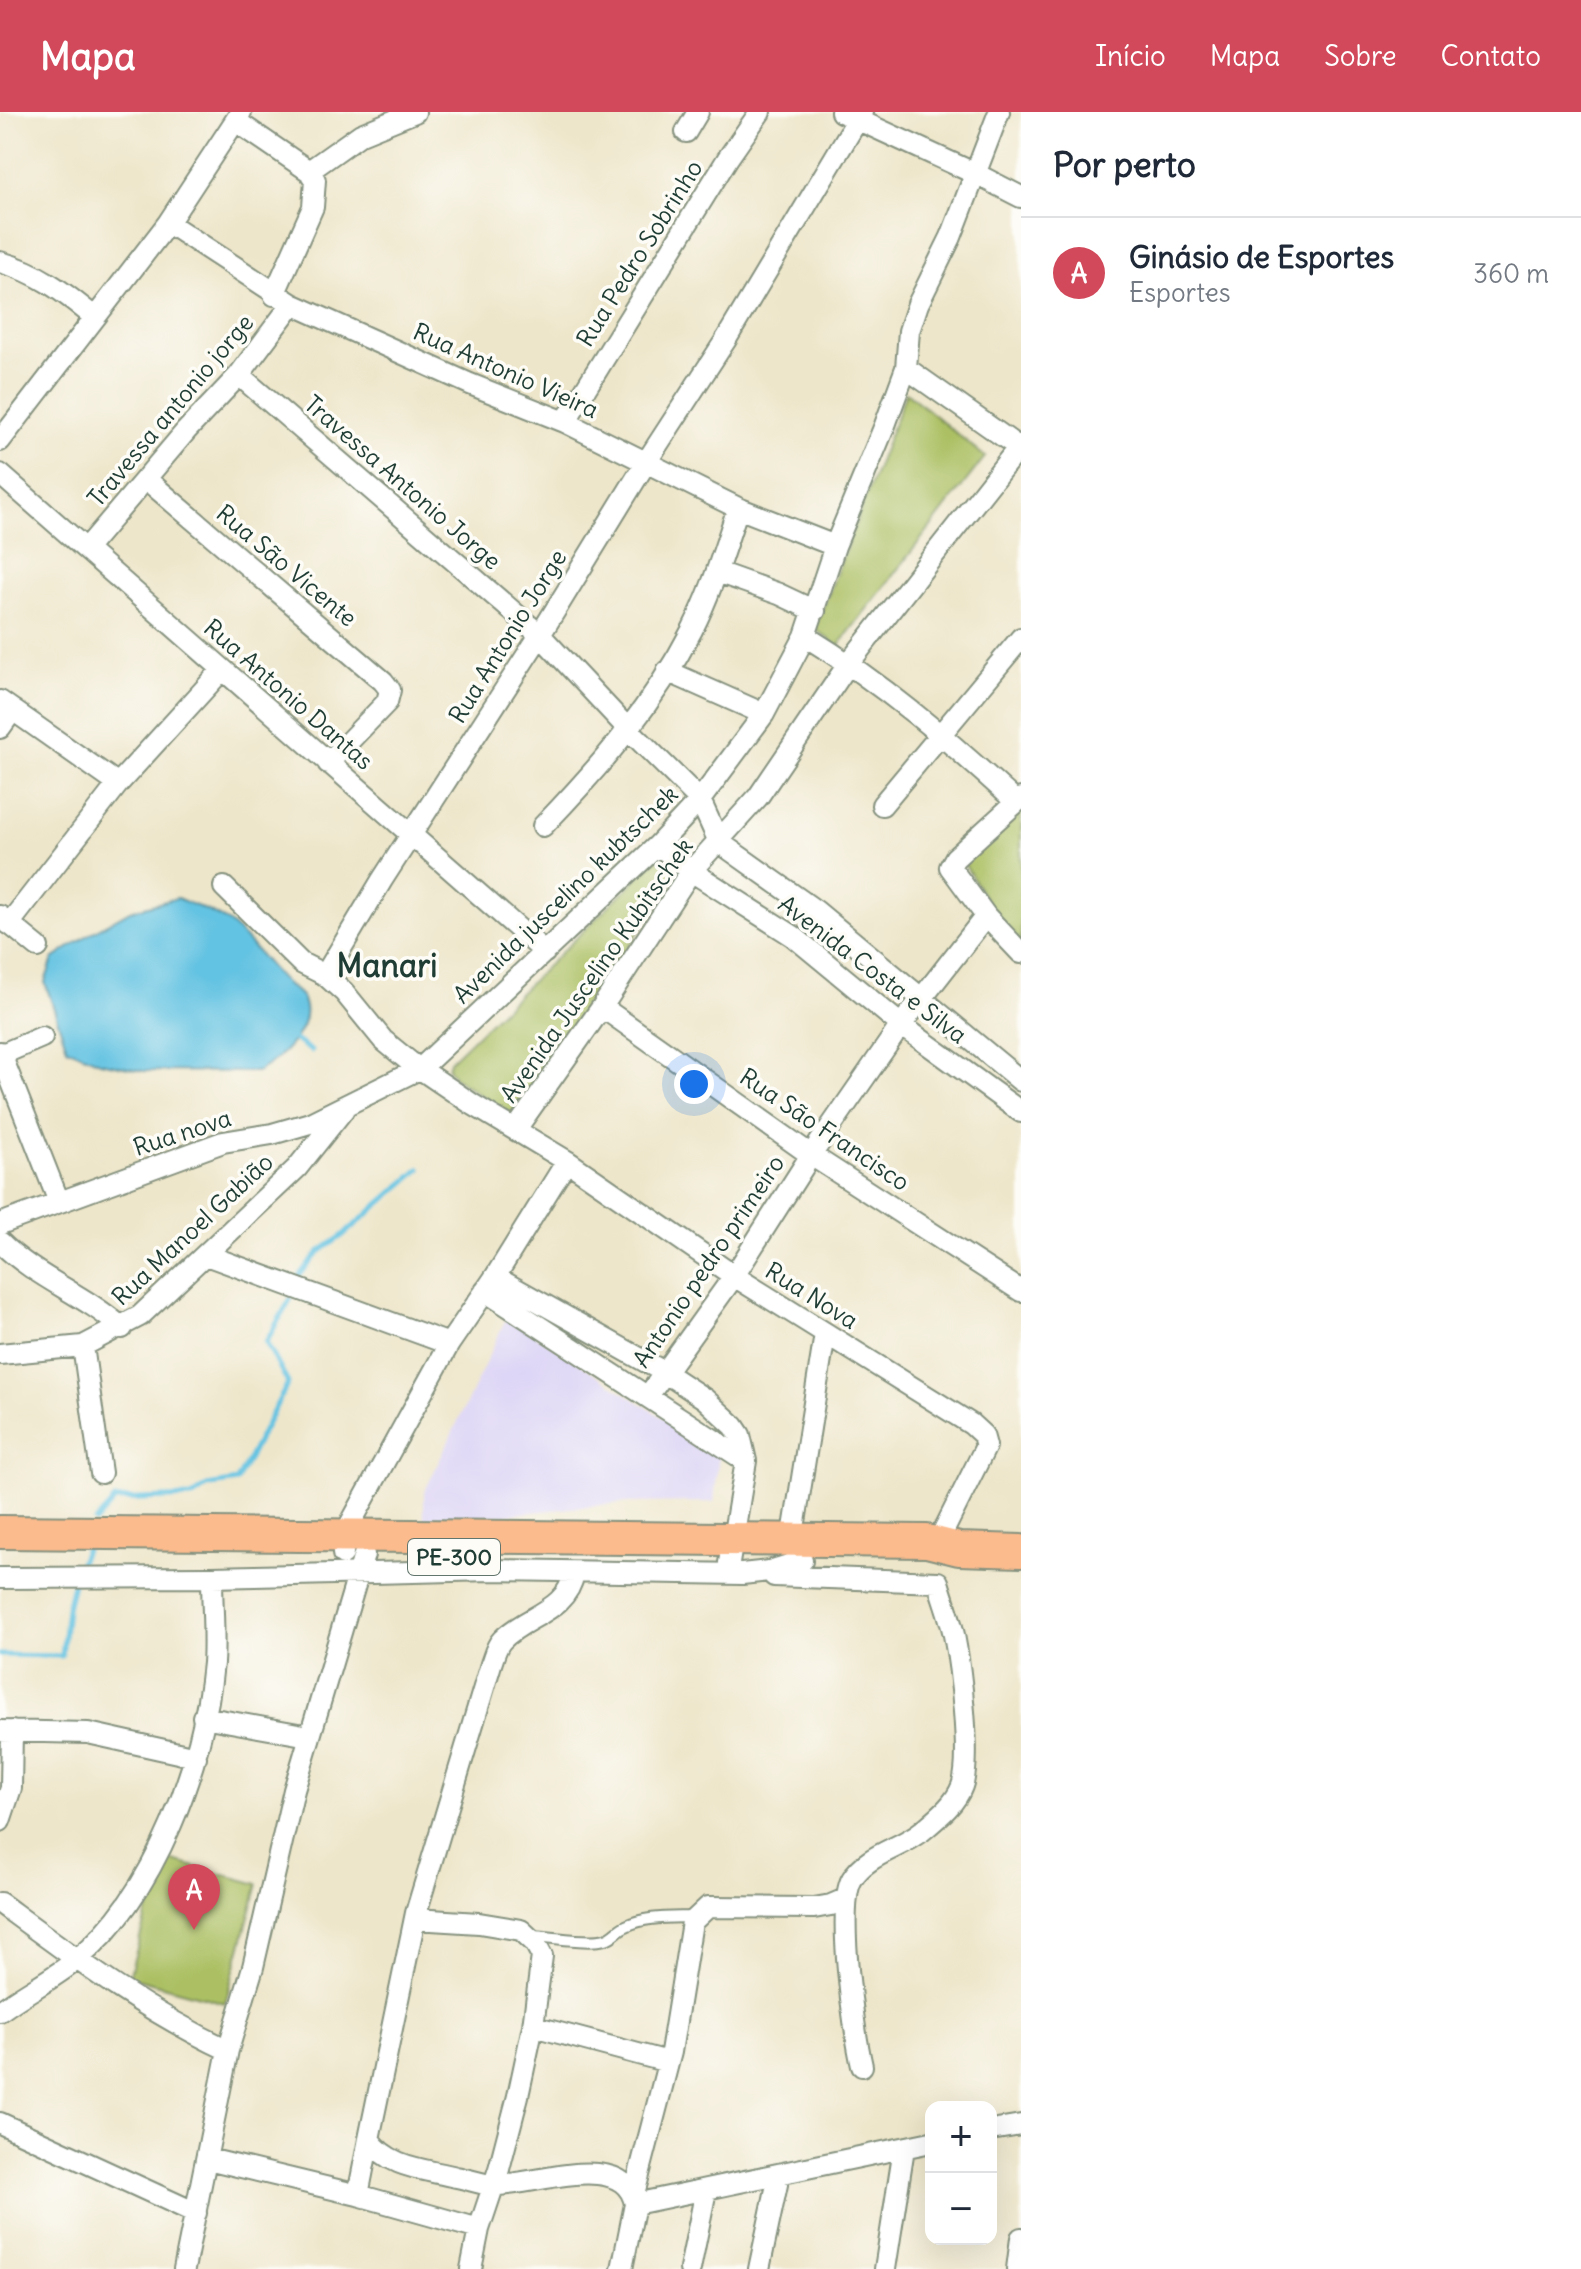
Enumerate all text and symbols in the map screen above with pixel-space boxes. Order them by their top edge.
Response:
text: Mapa [40,33,136,80]
text: Início [1095,38,1166,74]
text: Mapa [1210,38,1280,74]
text: Sobre [1324,38,1397,74]
text: Contato [1441,38,1541,74]
text: Por perto [1053,143,1196,186]
street label: Rua Pedro Sobrinho [570,154,708,352]
text: Ginásio de Esportes [1129,238,1394,276]
text: A [1071,257,1087,290]
text: 360 m [1473,257,1549,290]
text: Esportes [1129,276,1230,309]
street label: Travessa antonio jorge [81,308,259,512]
street label: Rua Antonio Vieira [409,316,603,424]
street label: Travessa Antonio Jorge [299,388,507,576]
street label: Rua São Vicente [211,498,363,632]
street label: Rua Antonio Jorge [442,544,572,728]
street label: Rua Antonio Dantas [198,612,380,776]
street label: Avenida juscelino kubtschek [446,779,684,1009]
street label: Avenida Juscelino Kubitschek [493,832,699,1108]
street label: Avenida Costa e Silva [773,888,973,1050]
district label: Manari [336,945,438,986]
street label: Rua São Francisco [734,1061,916,1197]
your location [674,1064,714,1104]
street label: Rua nova [129,1102,235,1162]
street label: Rua Manoel Gabião [105,1147,279,1311]
street label: Antonio pedro primeiro [626,1149,790,1373]
street label: Rua Nova [760,1255,864,1335]
road number: PE-300 [408,1539,500,1575]
pin: A [168,1864,220,1930]
map controls [925,2101,997,2245]
button: + [925,2101,997,2173]
button: − [925,2173,997,2245]

